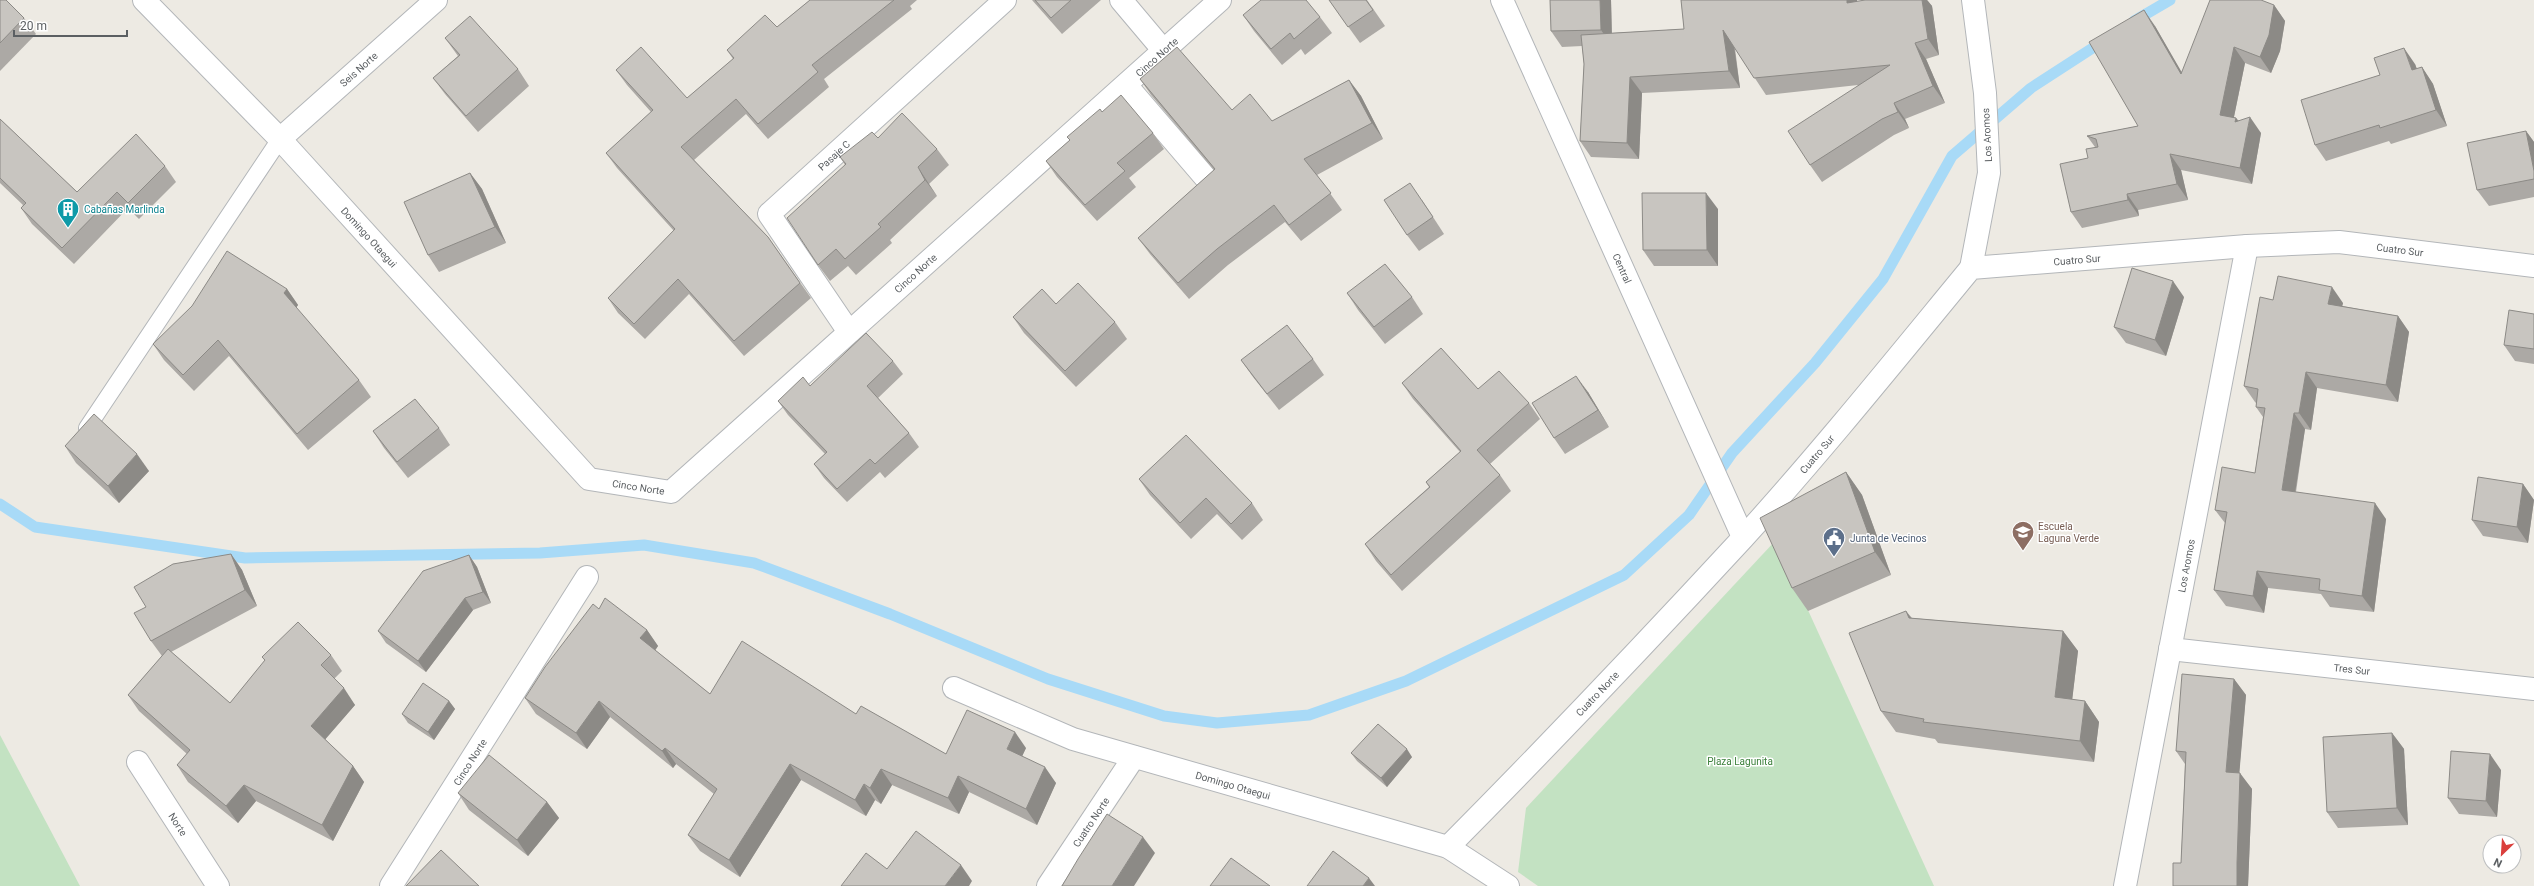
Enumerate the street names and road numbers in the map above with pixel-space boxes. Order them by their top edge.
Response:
street label: Cinco Norte [1133,35,1180,79]
street label: Seis Norte [337,50,379,89]
street label: Los Aromos [1980,108,1994,162]
street label: Pasaje C [816,138,852,172]
street label: Domingo Otaegui [339,205,399,269]
street label: Cuatro Sur [2376,241,2425,258]
street label: Cinco Norte [892,251,939,295]
street label: Central [1611,251,1634,285]
street label: Cuatro Sur [2053,252,2102,267]
street label: Cuatro Sur [1797,432,1837,475]
street label: Cinco Norte [611,477,666,496]
street label: Los Aromos [2176,538,2196,593]
street label: Tres Sur [2333,662,2371,677]
street label: Cuatro Norte [1573,669,1621,718]
street label: Cinco Norte [451,737,489,787]
street label: Domingo Otaegui [1194,769,1272,801]
street label: Cuatro Norte [1070,795,1111,849]
street label: Norte [167,811,190,838]

